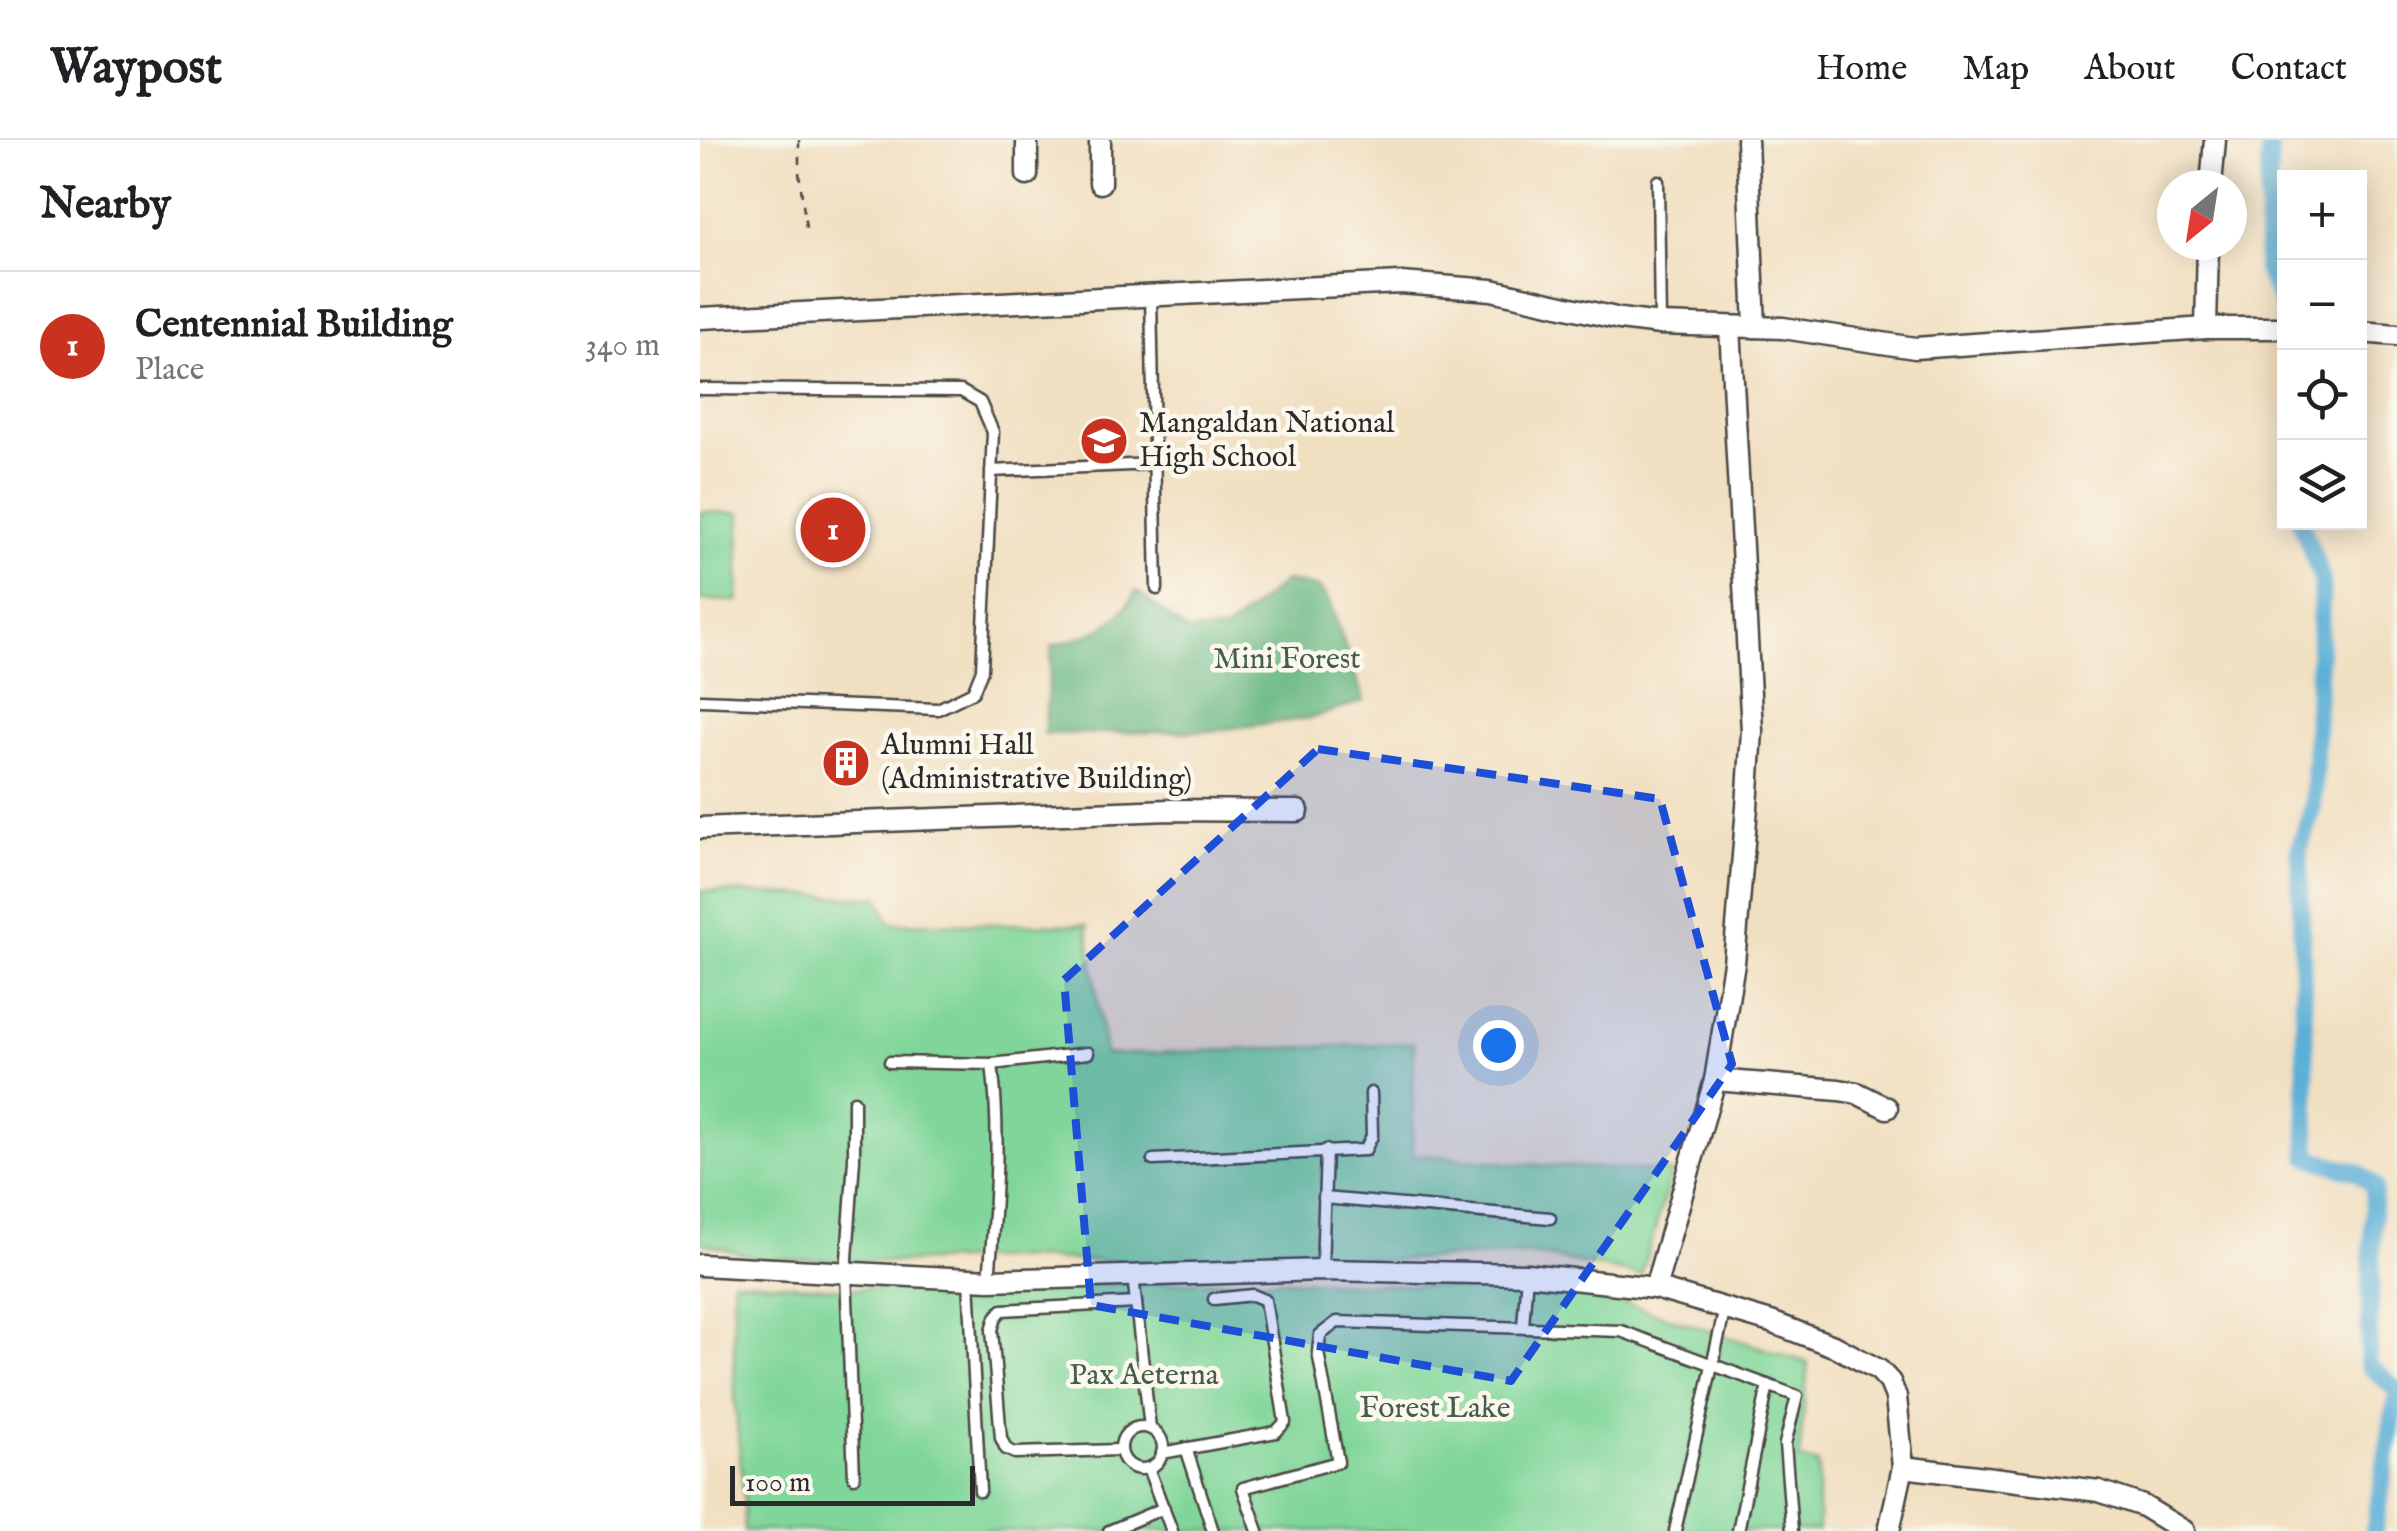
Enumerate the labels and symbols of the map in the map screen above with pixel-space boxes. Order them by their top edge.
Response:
north arrow [2157,170,2247,260]
place label: Mangaldan National High School [1139,405,1395,477]
school or university icon: Mangaldan National High School [1078,415,1130,467]
pin: 1 [800,492,866,568]
park label: Mini Forest [1213,641,1361,679]
place label: Alumni Hall (Administrative Building) [880,727,1192,799]
building icon: Alumni Hall (Administrative Building) [820,737,872,789]
your location [1473,1020,1524,1071]
park label: Pax Aeterna [1069,1357,1219,1395]
park label: Forest Lake [1360,1390,1510,1428]
scale bar [730,1461,975,1506]

